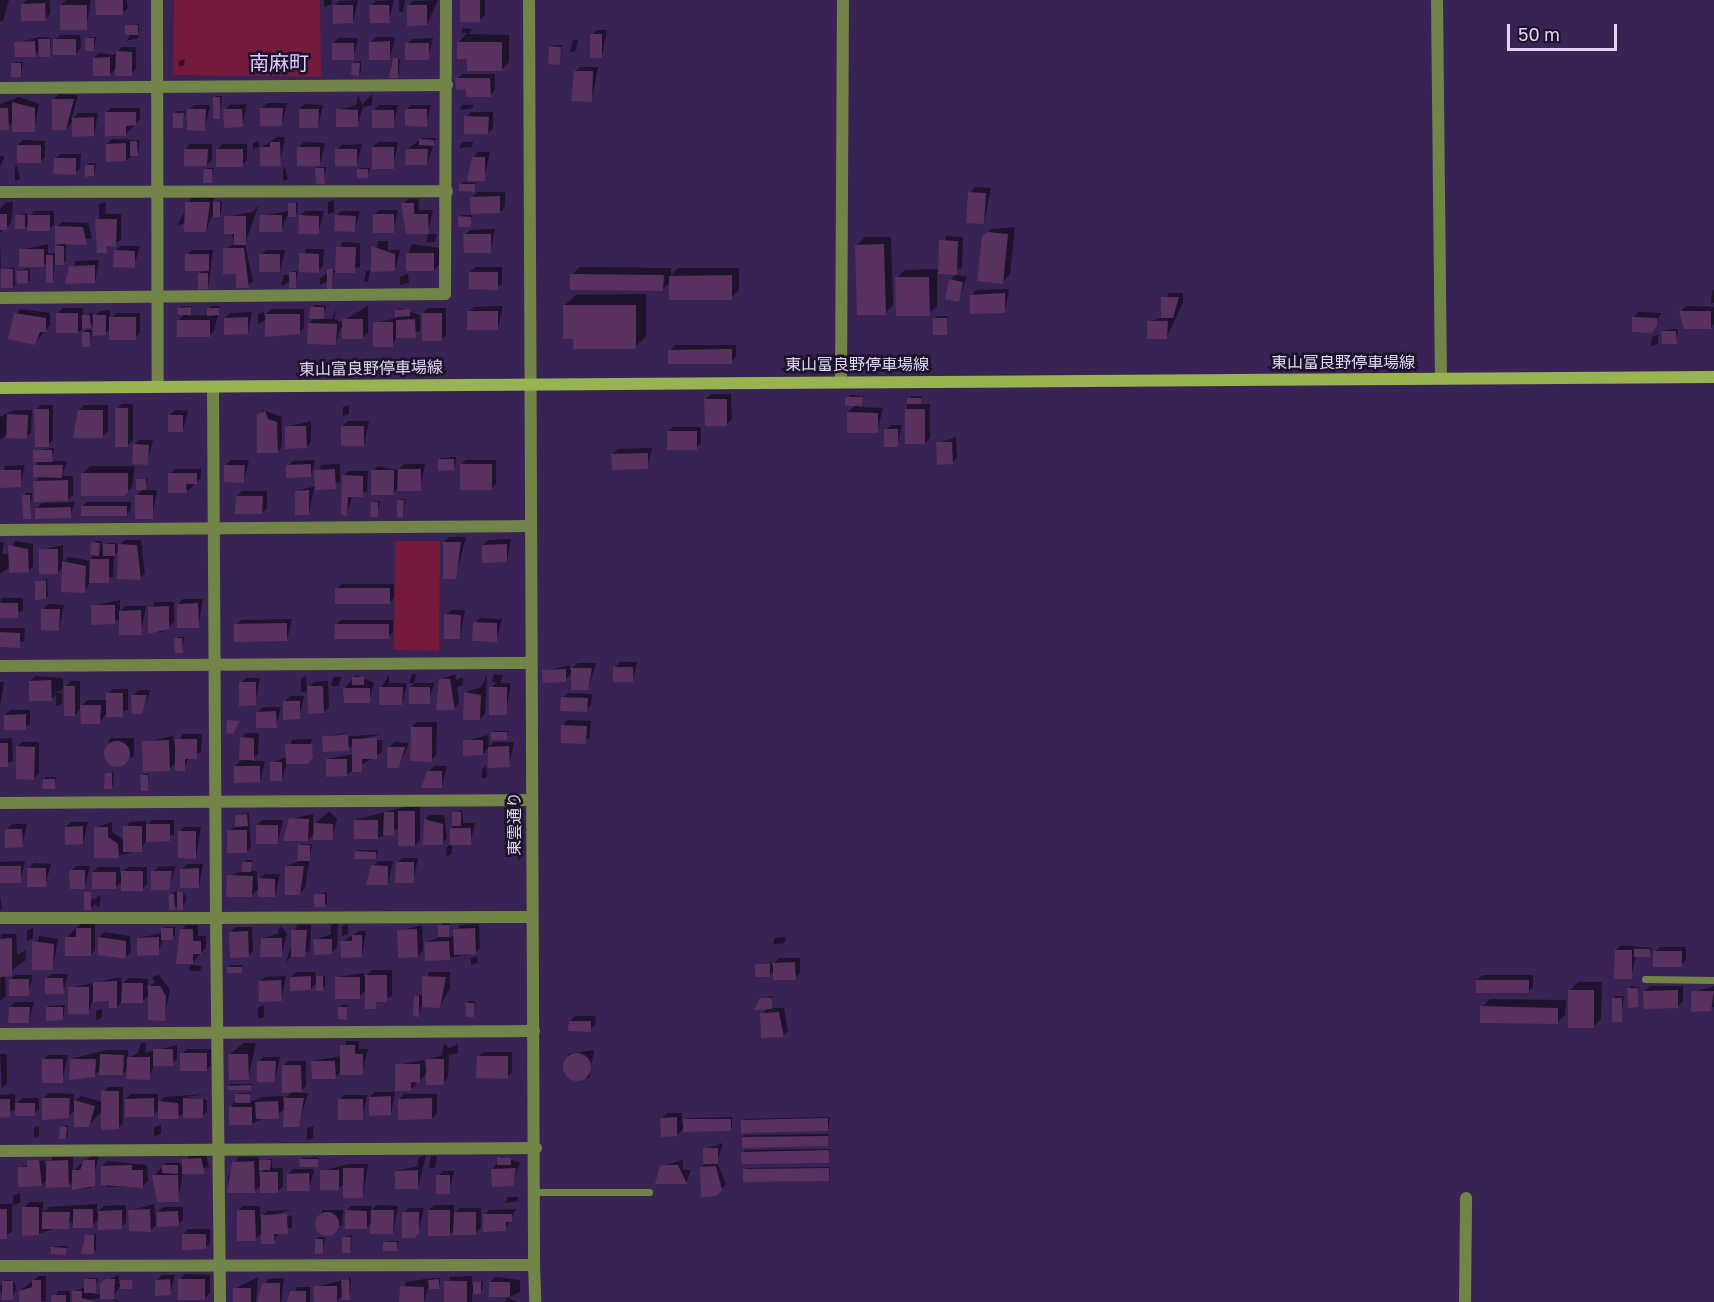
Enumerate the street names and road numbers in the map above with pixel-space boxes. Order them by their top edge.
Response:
street label: 東山富良野停車場線 [1271,352,1415,372]
street label: 東山富良野停車場線 [785,354,929,374]
street label: 東山富良野停車場線 [299,357,443,379]
street label: 東雲通り [504,792,524,856]

